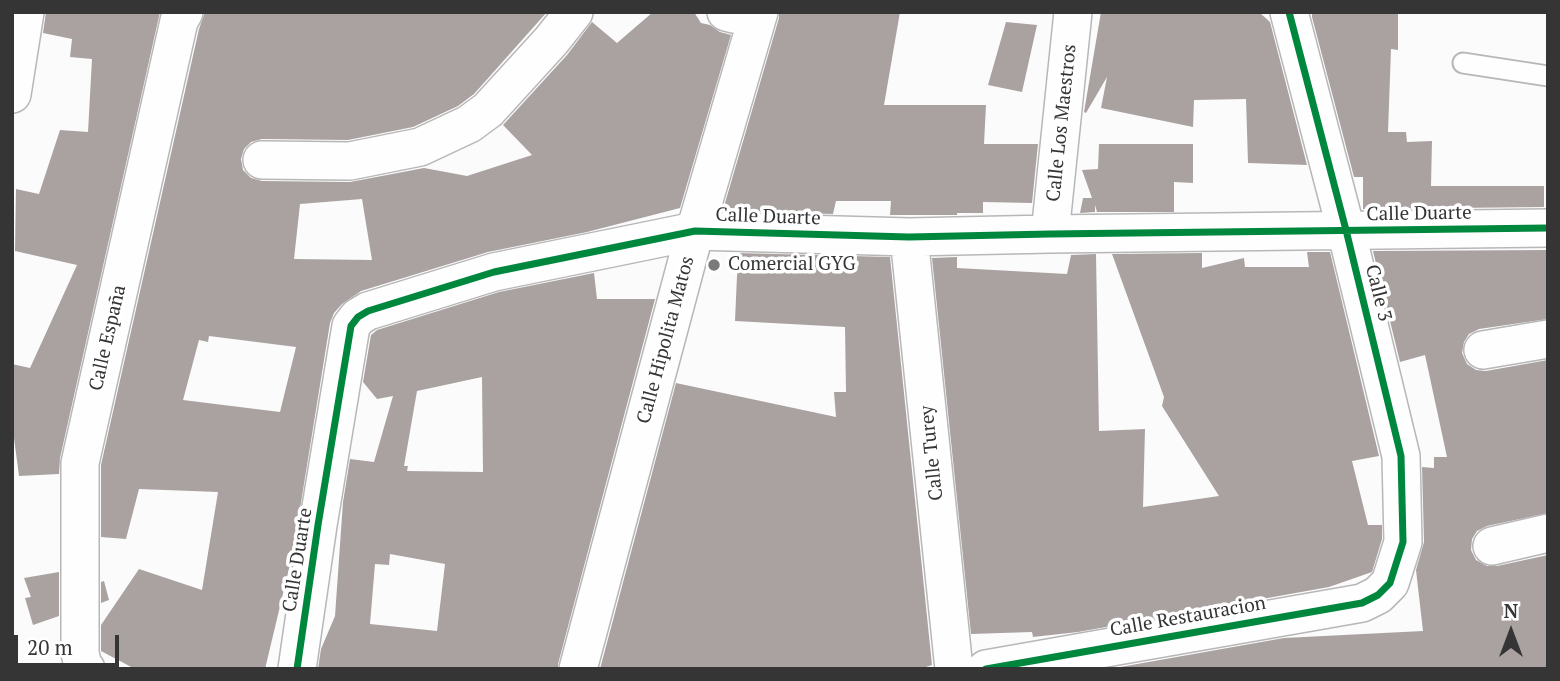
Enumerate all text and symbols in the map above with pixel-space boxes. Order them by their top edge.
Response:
street label: Calle Los Maestros [1042,43,1082,203]
street label: Calle Duarte [1366,202,1472,226]
street label: Calle Duarte [715,204,821,230]
street label: Calle Hipolita Matos [633,254,699,426]
place label: Comercial GYG [728,254,856,276]
marker: Comercial GYG [706,257,722,273]
street label: Calle 3 [1360,262,1396,324]
street label: Calle España [85,283,131,393]
street label: Calle Turey [916,404,948,502]
street label: Calle Duarte [279,506,317,614]
street label: Calle Restauracion [1108,592,1268,642]
north arrow [1476,597,1546,667]
text: N [1504,598,1518,623]
scale bar [18,622,122,666]
text: 20 m [27,633,73,661]

